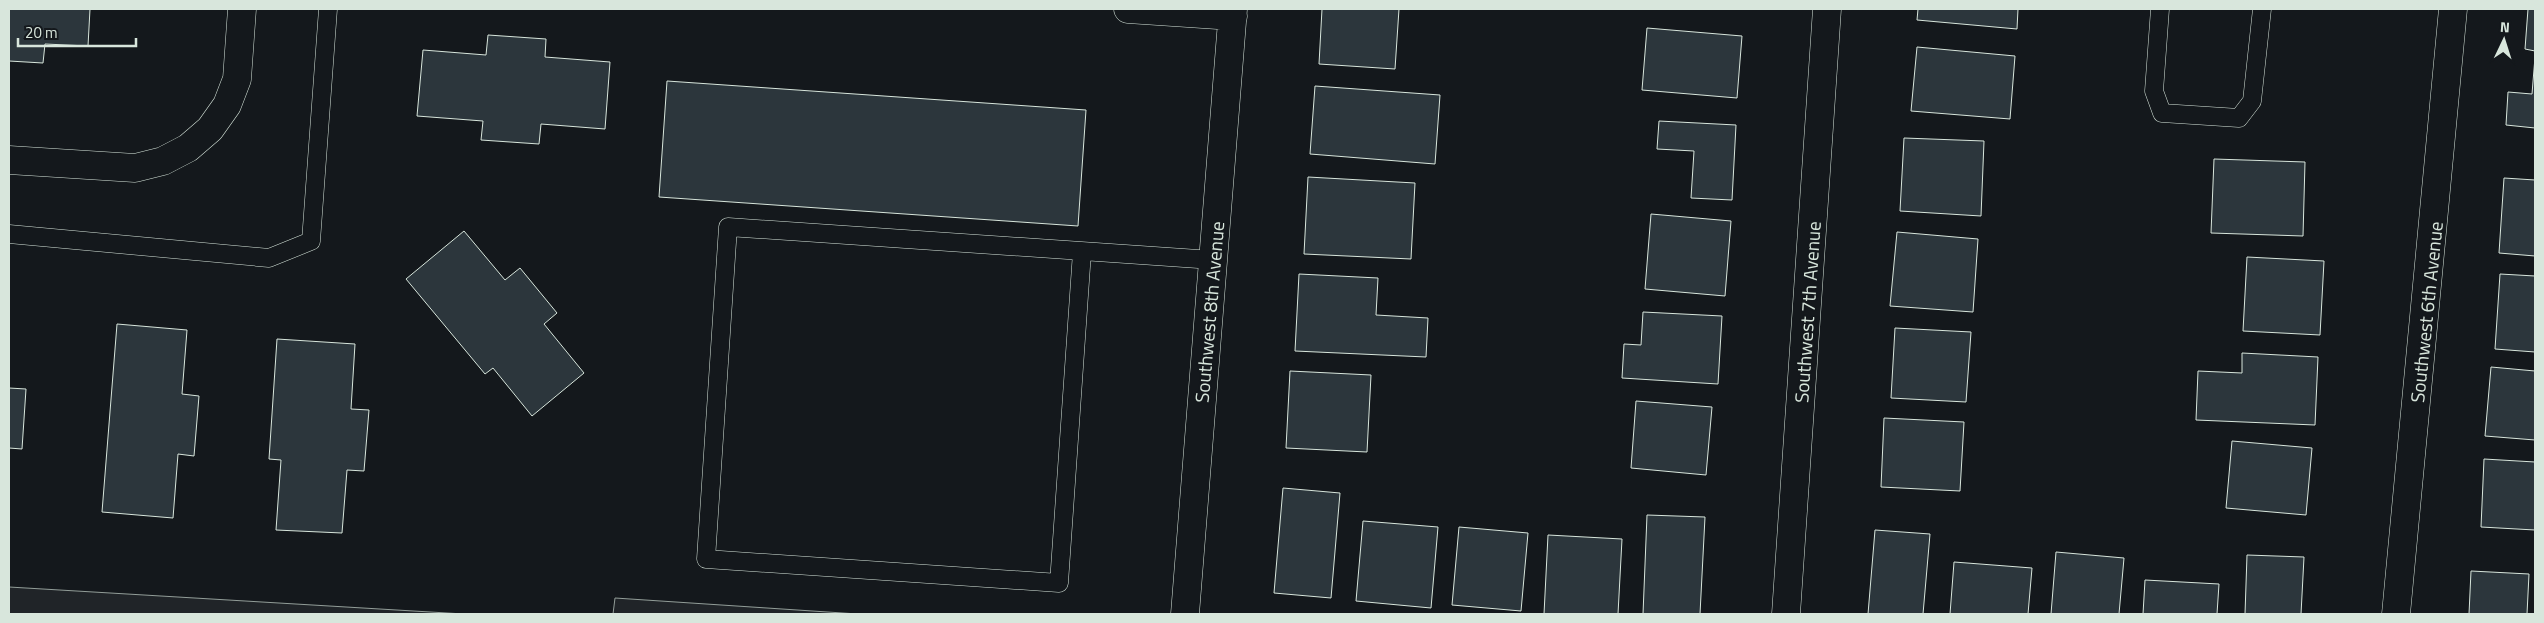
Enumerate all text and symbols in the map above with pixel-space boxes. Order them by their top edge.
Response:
scale bar [18,15,135,47]
north arrow [2479,15,2529,65]
text: N [2499,16,2511,37]
text: 20 m [25,21,58,44]
street label: Southwest 8th Avenue [1187,220,1231,404]
street label: Southwest 7th Avenue [1786,220,1828,404]
street label: Southwest 6th Avenue [2402,220,2450,404]

